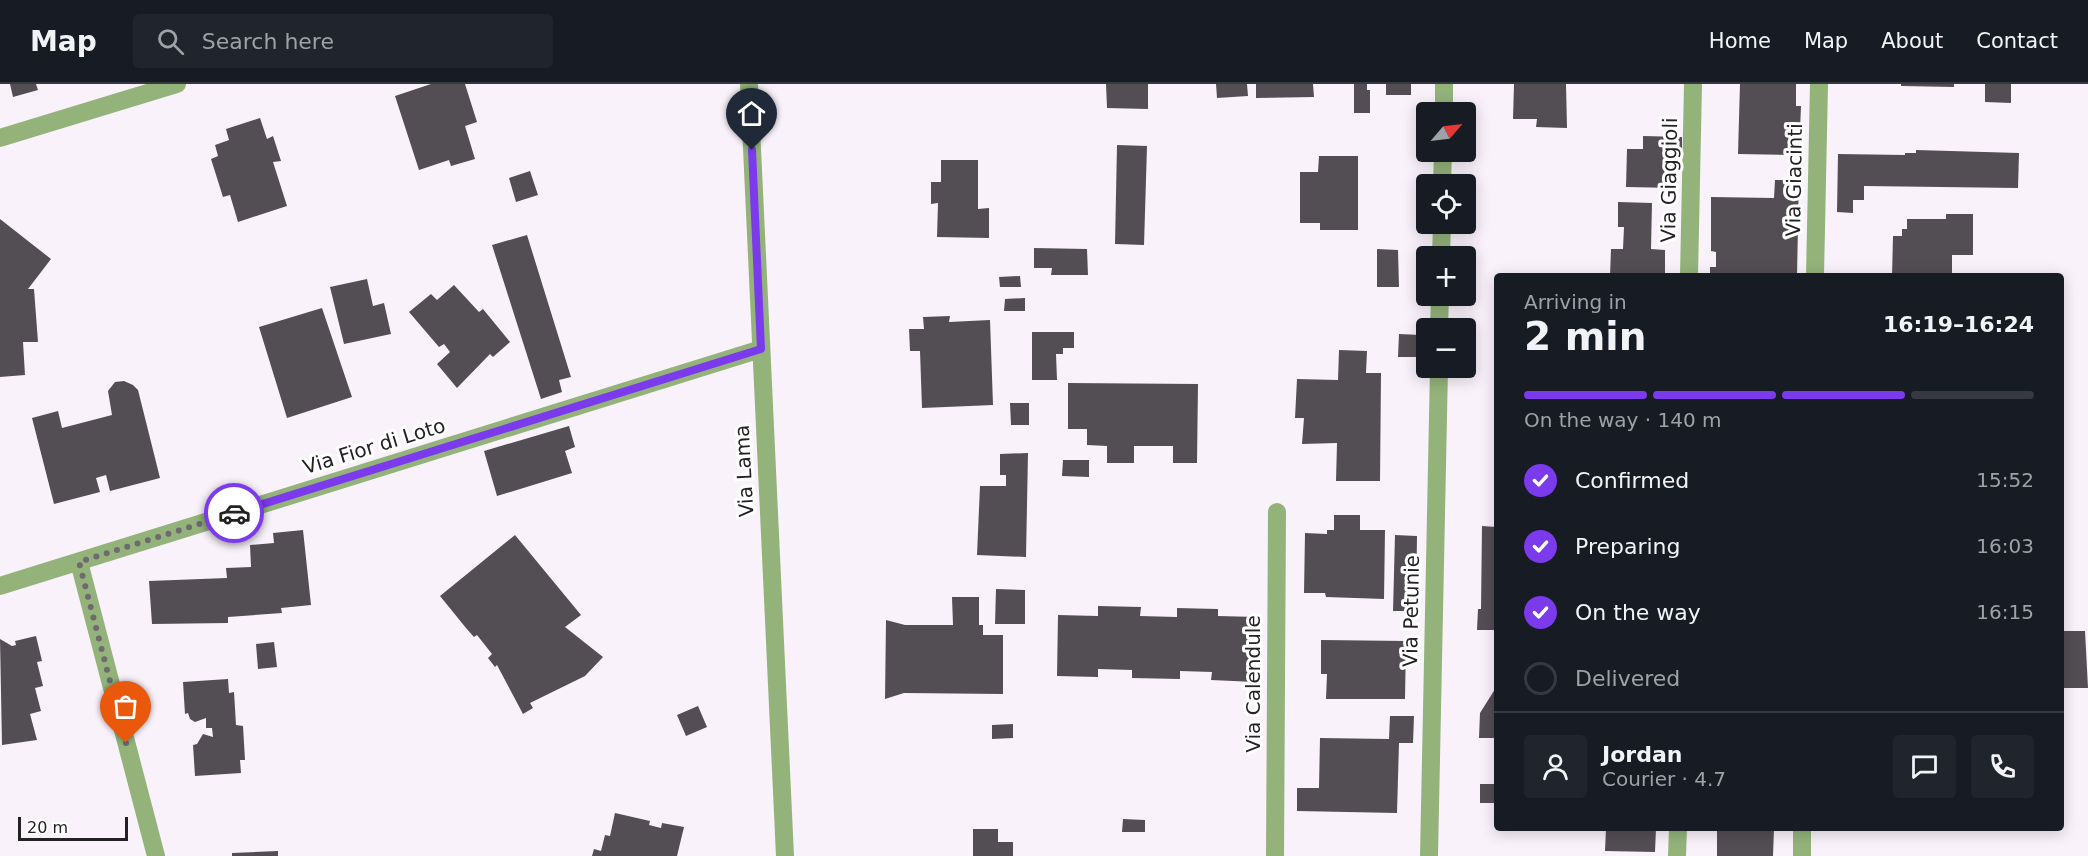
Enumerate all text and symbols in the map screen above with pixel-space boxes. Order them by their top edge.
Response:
search box [133,14,553,68]
text: Map [30,25,97,58]
icon: search [154,25,187,58]
text: Search here [202,29,334,54]
text: Home [1709,29,1771,53]
text: Map [1804,29,1848,53]
text: About [1881,29,1943,53]
text: Contact [1976,29,2058,53]
pin [726,88,777,150]
icon: home [735,97,768,130]
north arrow [1416,102,1476,162]
map controls [1416,102,1476,378]
street label: Via Giaggioli [1656,117,1682,243]
street label: Via Giacinti [1781,123,1807,237]
button: locate [1416,174,1476,234]
button: + [1416,246,1476,306]
text: Arriving in [1524,290,1627,314]
text: 16:19–16:24 [1883,312,2034,337]
text: 2 min [1524,314,1646,359]
button: − [1416,318,1476,378]
text: On the way · 140 m [1524,408,1722,432]
street label: Via Fior di Loto [300,413,448,479]
street label: Via Lama [730,424,758,518]
icon: check [1524,464,1557,497]
text: Confirmed [1575,468,1689,493]
text: 15:52 [1976,468,2034,492]
courier [204,483,264,543]
icon: car [218,497,251,530]
icon: check [1524,530,1557,563]
text: Preparing [1575,534,1681,559]
text: 16:03 [1976,534,2034,558]
street label: Via Petunie [1398,555,1424,667]
icon: check [1524,596,1557,629]
text: On the way [1575,600,1701,625]
text: 16:15 [1976,600,2034,624]
street label: Via Calendule [1241,615,1265,753]
text: Delivered [1575,666,1680,691]
pin [100,681,151,743]
icon: bag [109,690,142,723]
button: person [1524,735,1587,798]
button: chat [1893,735,1956,798]
button: phone [1971,735,2034,798]
text: Jordan [1602,742,1682,767]
text: Courier · 4.7 [1602,767,1726,791]
scale bar [18,814,128,842]
text: 20 m [27,818,68,837]

